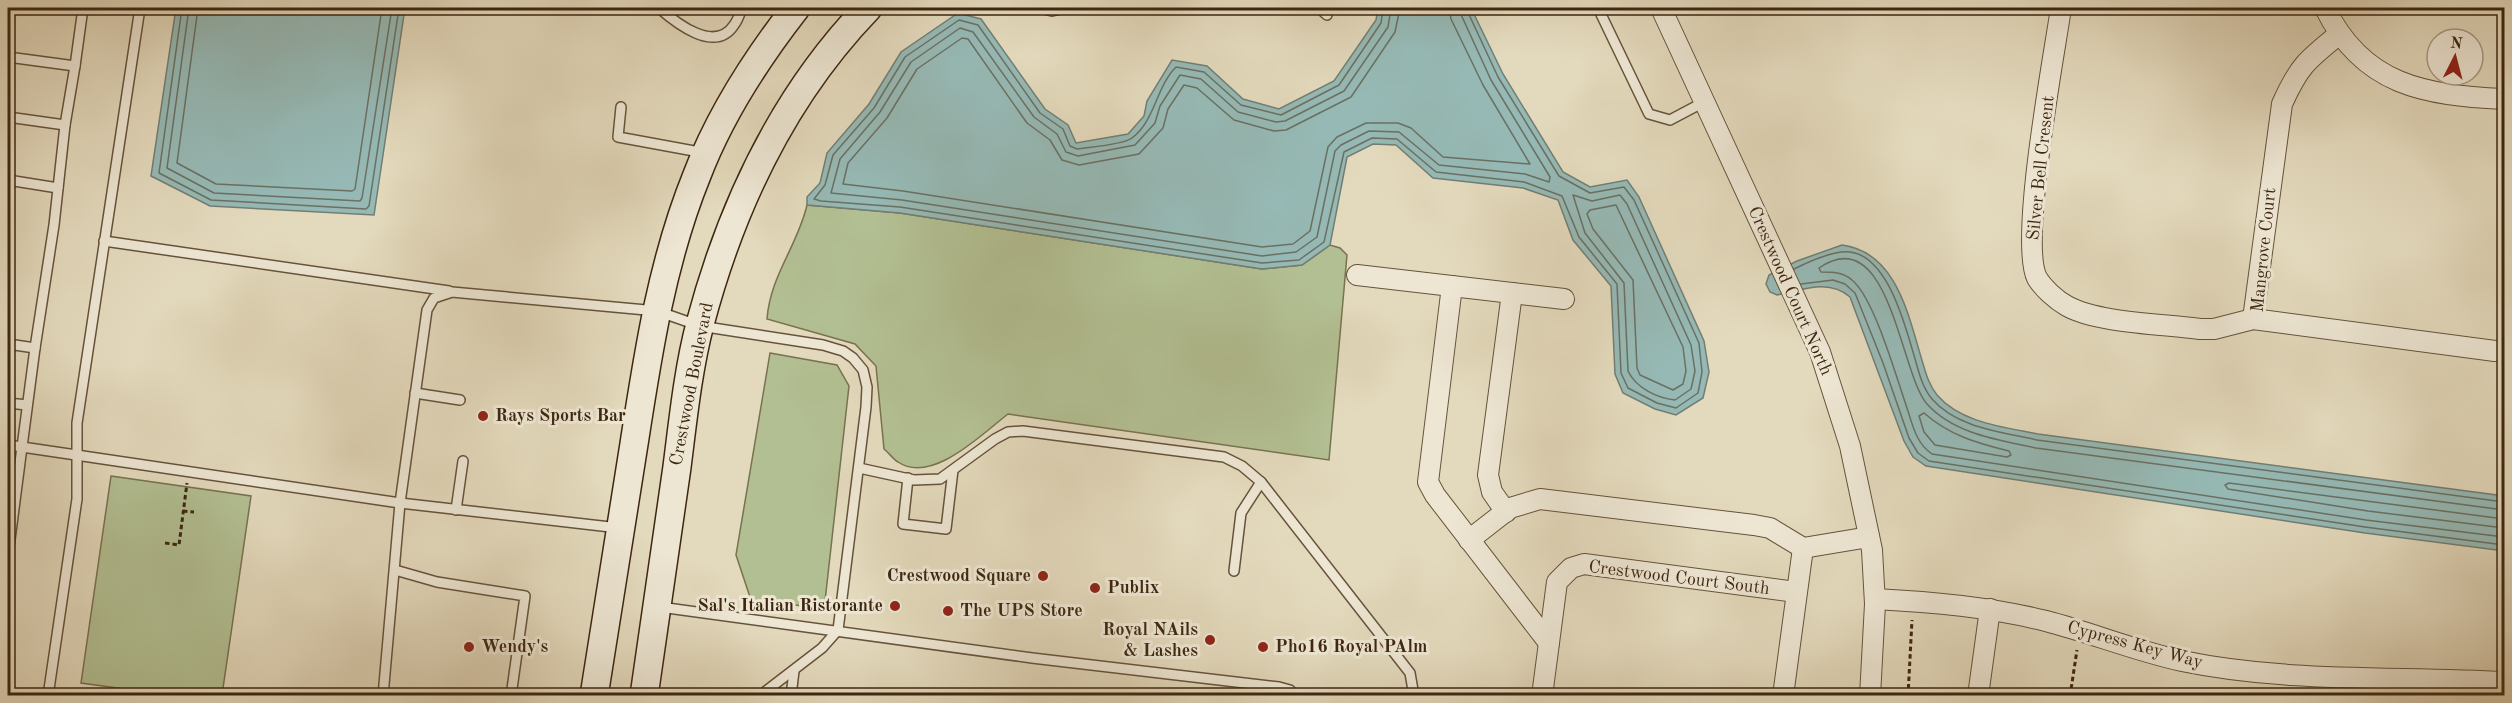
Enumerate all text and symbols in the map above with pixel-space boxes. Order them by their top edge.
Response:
north arrow [2425,27,2485,87]
text: N [2449,35,2464,53]
street label: Silver Bell Cresent [2024,95,2058,241]
street label: Mangrove Court [2249,187,2279,313]
street label: Crestwood Court North [1745,204,1835,378]
street label: Crestwood Boulevard [667,301,717,467]
place label: Rays Sports Bar [495,407,626,425]
marker: Rays Sports Bar [476,409,490,423]
street label: Crestwood Court South [1587,558,1771,598]
place label: Crestwood Square [887,567,1031,585]
marker: Crestwood Square [1036,569,1050,583]
place label: Publix [1107,579,1159,597]
marker: Publix [1088,581,1102,595]
place label: Sal's Italian Ristorante [698,597,883,615]
marker: Sal's Italian Ristorante [888,599,902,613]
place label: The UPS Store [960,602,1083,620]
marker: The UPS Store [941,604,955,618]
street label: Cypress Key Way [2065,618,2205,672]
place label: Royal NAils & Lashes [1102,621,1198,660]
marker: Royal NAils & Lashes [1203,633,1217,647]
place label: Wendy's [481,638,549,656]
place label: Pho16 Royal PAlm [1275,638,1427,656]
marker: Wendy's [462,640,476,654]
marker: Pho16 Royal PAlm [1256,640,1270,654]

